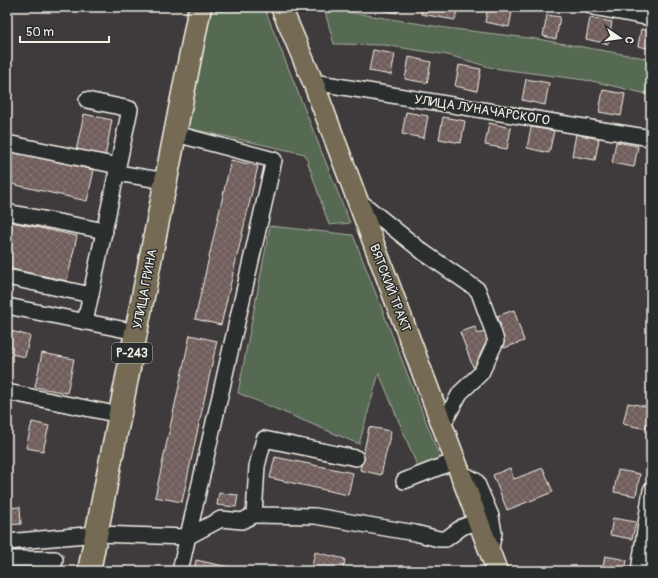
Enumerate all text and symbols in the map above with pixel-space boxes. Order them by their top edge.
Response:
scale bar [20,18,109,44]
north arrow [600,18,640,58]
text: 50 m [26,25,54,40]
text: С [622,35,636,45]
street label: УЛИЦА ЛУНАЧАРСКОГО [413,91,551,129]
street label: ВЯТСКИЙ ТРАКТ [366,242,414,334]
street label: УЛИЦА ГРИНА [129,247,161,330]
road number: Р-243 [112,343,152,363]

